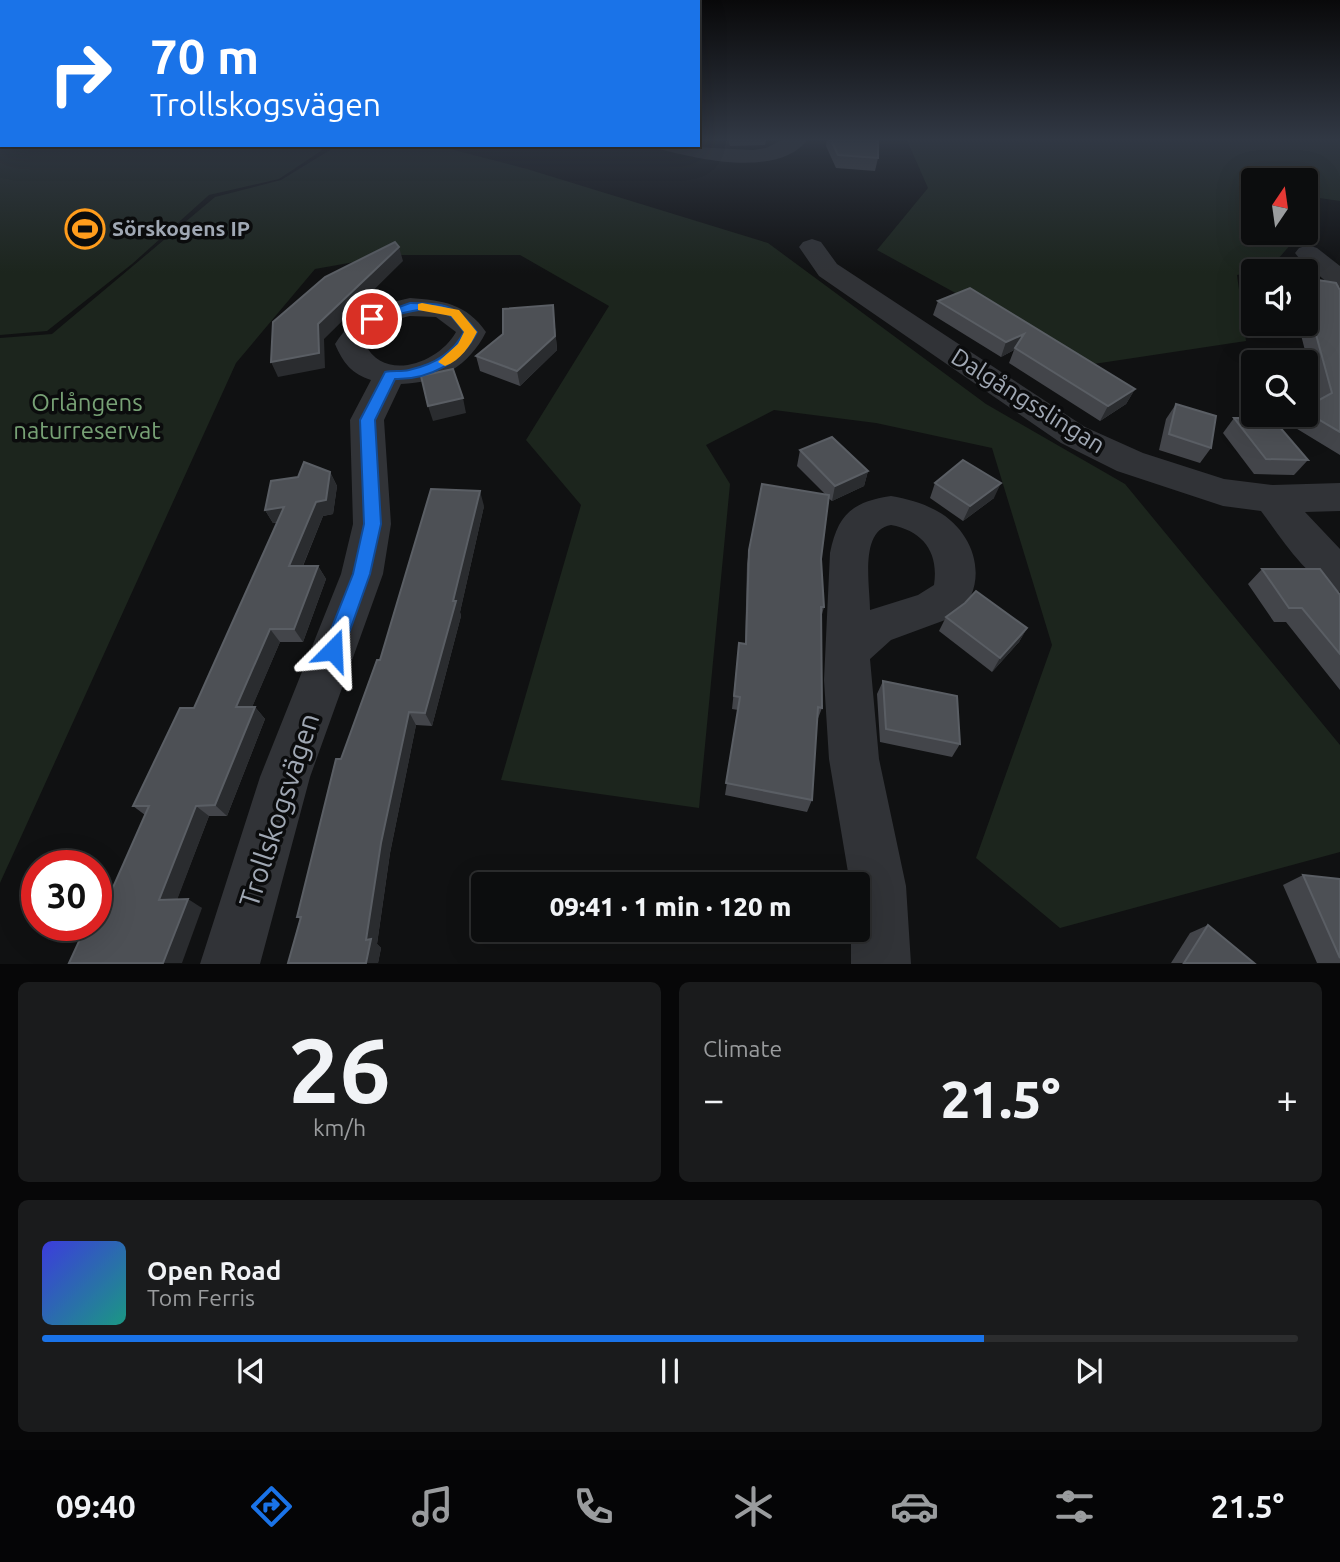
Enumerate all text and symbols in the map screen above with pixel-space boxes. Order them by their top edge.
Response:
icon: right [35,28,126,119]
text: 70 m [150,28,259,83]
text: Trollskogsvägen [150,86,381,122]
north arrow [1241,168,1318,245]
map controls [1241,168,1318,427]
sports icon: Sörskogens IP [64,208,106,250]
place label: Sörskogens IP [112,216,250,240]
button: sound [1241,259,1318,336]
pin [342,289,402,349]
icon: arrive [353,300,391,338]
street label: Dalgångsslingan [947,343,1110,459]
button: search [1241,350,1318,427]
park label: Orlångens naturreservat [13,389,161,444]
position arrow [296,613,370,687]
street label: Trollskogsvägen [233,709,325,911]
speed limit sign: 30 [21,850,112,941]
text: 09:41 · 1 min · 120 m [550,892,791,921]
text: 26 [288,1018,391,1120]
text: Climate [703,1036,782,1061]
text: 21.5° [941,1070,1060,1128]
text: − [703,1078,724,1120]
text: + [1277,1078,1298,1120]
text: km/h [313,1115,366,1140]
text: Open Road [147,1256,281,1285]
text: Tom Ferris [147,1285,255,1310]
icon: previous [232,1352,270,1390]
icon: pause [651,1352,689,1390]
icon: next [1070,1352,1108,1390]
icon: directions [247,1482,296,1531]
icon: music [408,1482,457,1531]
icon: phone [569,1482,618,1531]
icon: climate [729,1482,778,1531]
icon: car [890,1482,939,1531]
icon: filters [1050,1482,1099,1531]
text: 09:40 [56,1488,136,1524]
text: 21.5° [1211,1488,1284,1524]

